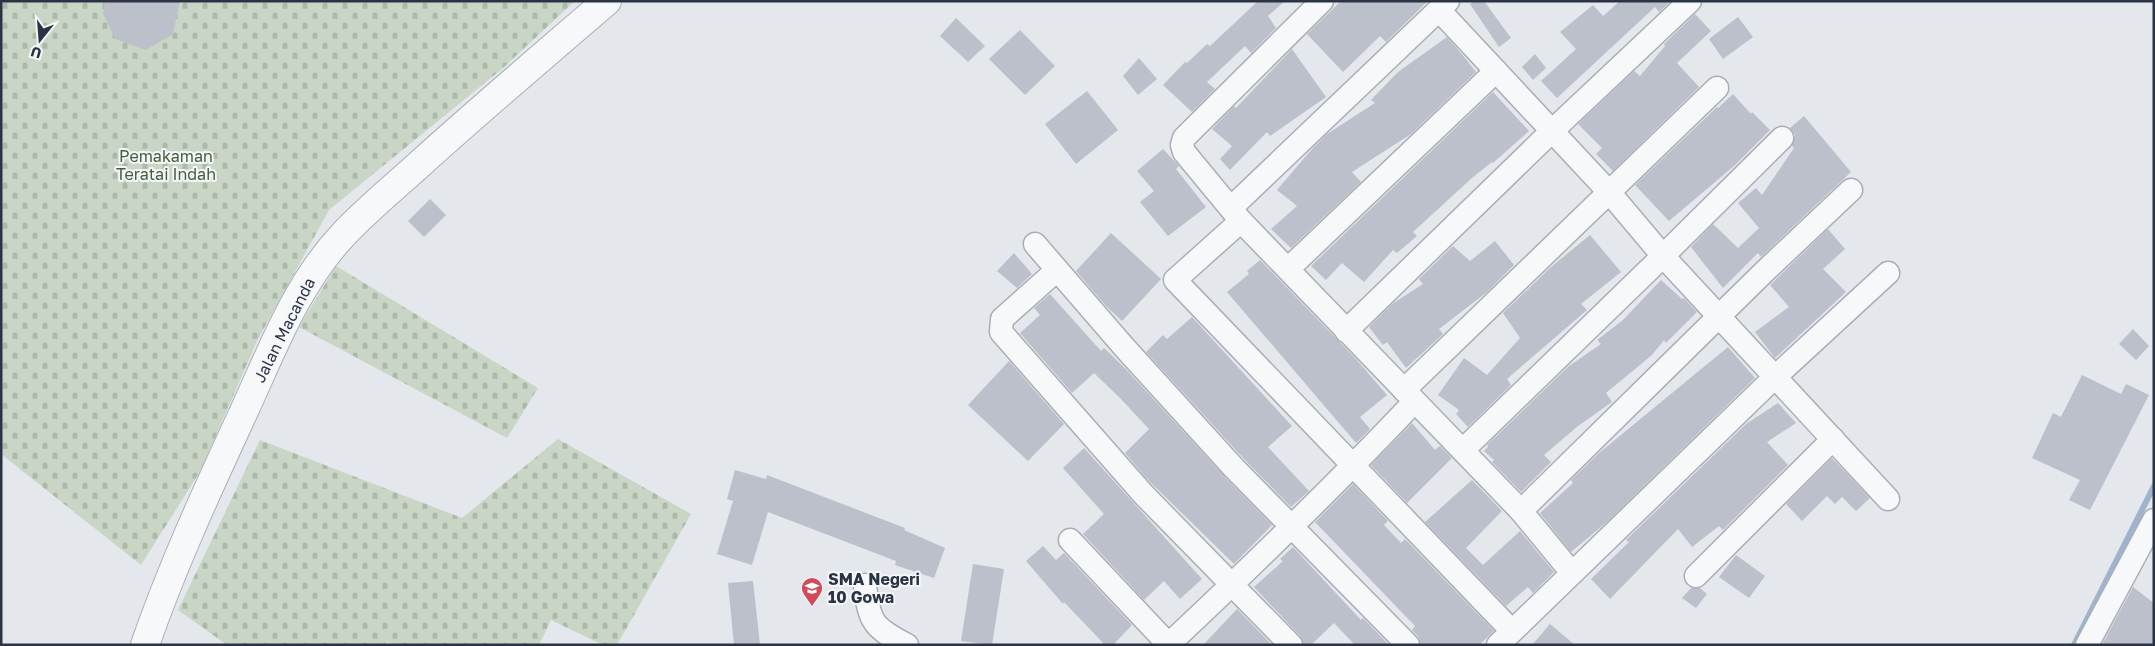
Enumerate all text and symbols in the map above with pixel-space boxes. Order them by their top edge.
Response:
north arrow [15,15,65,65]
text: U [29,43,43,63]
park label: Pemakaman Teratai Indah [116,146,216,184]
street label: Jalan Macanda [249,274,319,386]
place label: SMA Negeri 10 Gowa [828,569,920,607]
school or university icon: SMA Negeri 10 Gowa [800,576,824,607]

